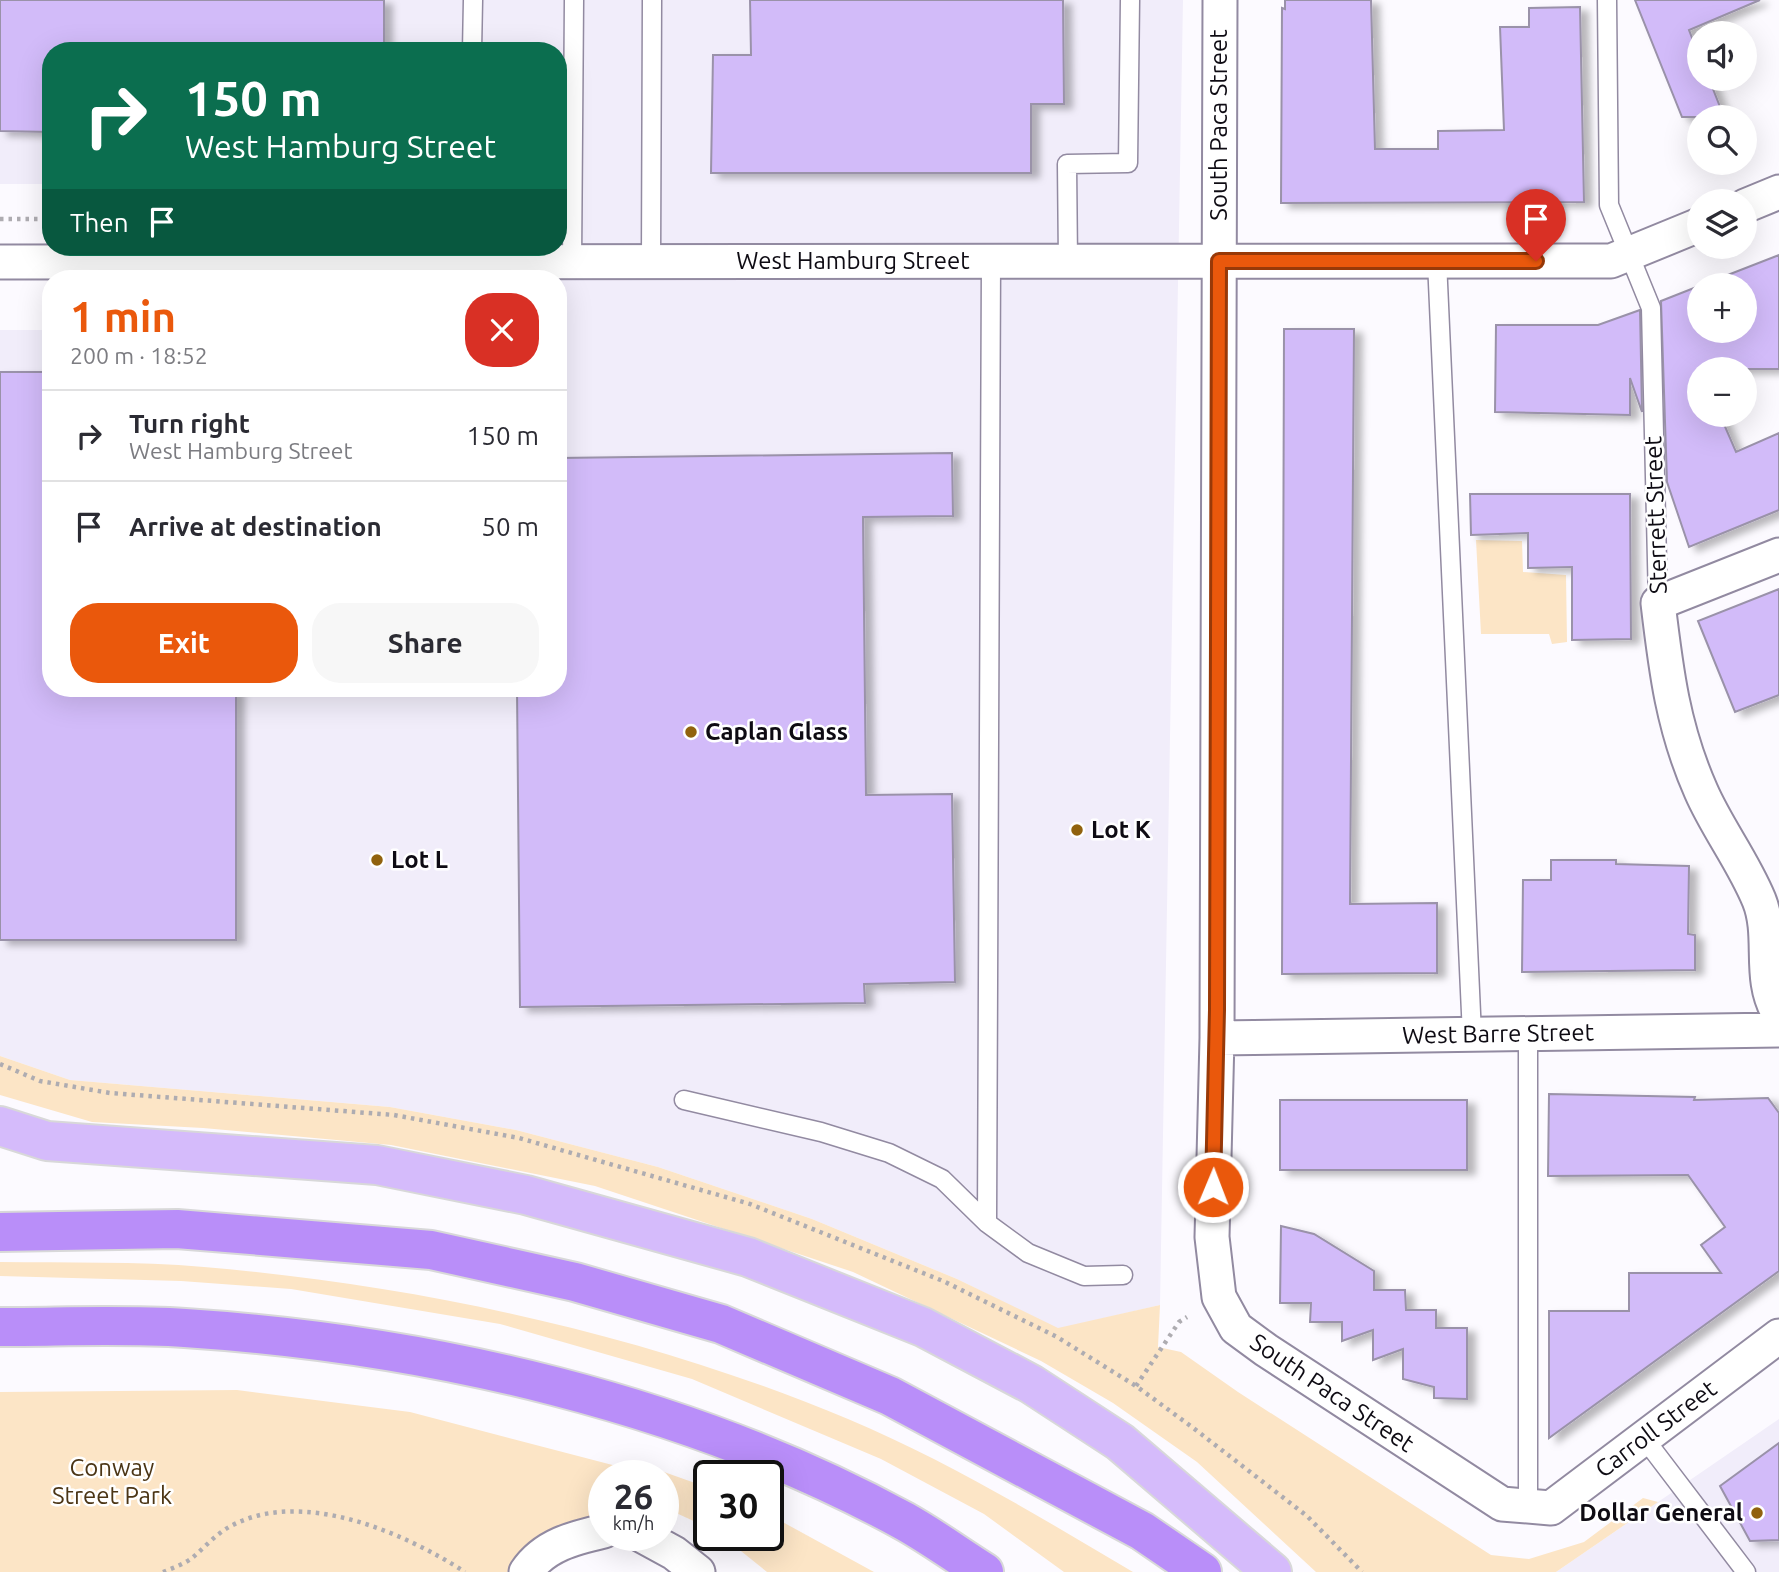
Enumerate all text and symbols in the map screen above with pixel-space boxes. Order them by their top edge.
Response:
map controls [1687,21,1757,427]
button: sound [1687,21,1757,91]
street label: South Paca Street [1205,29,1232,221]
icon: right [70,70,161,161]
text: 150 m [185,70,322,125]
button: search [1687,105,1757,175]
text: West Hamburg Street [185,128,496,164]
pin [1506,189,1566,261]
button: layers [1687,189,1757,259]
icon: arrive [1517,200,1555,238]
icon: arrive [143,203,181,241]
text: Then [70,208,129,237]
street label: West Hamburg Street [736,247,970,274]
button: + [1687,273,1757,343]
text: 1 min [70,293,176,340]
button: close [465,293,539,367]
text: 200 m · 18:52 [70,343,208,368]
button: − [1687,357,1757,427]
text: Turn right [129,409,250,438]
icon: right [70,417,108,455]
text: 150 m [467,421,539,450]
street label: Sterrett Street [1639,435,1672,594]
text: West Hamburg Street [129,438,353,463]
icon: arrive [70,508,108,546]
text: Arrive at destination [129,512,382,541]
text: 50 m [481,512,539,541]
button: Exit [70,603,298,683]
button: Share [312,603,539,683]
place label: Caplan Glass [705,718,848,745]
marker: Caplan Glass [683,724,699,740]
place label: Lot K [1091,816,1151,843]
marker: Lot K [1069,822,1085,838]
place label: Lot L [391,846,448,873]
marker: Lot L [369,852,385,868]
street label: West Barre Street [1402,1018,1595,1049]
position arrow [1176,1150,1250,1224]
street label: South Paca Street [1245,1328,1420,1458]
street label: Carroll Street [1590,1374,1722,1483]
park label: Conway Street Park [52,1454,172,1509]
speed limit sign: 30 [693,1460,784,1551]
text: 26 [614,1476,653,1516]
place label: Dollar General [1579,1499,1743,1526]
marker: Dollar General [1749,1505,1765,1521]
text: km/h [613,1513,654,1533]

